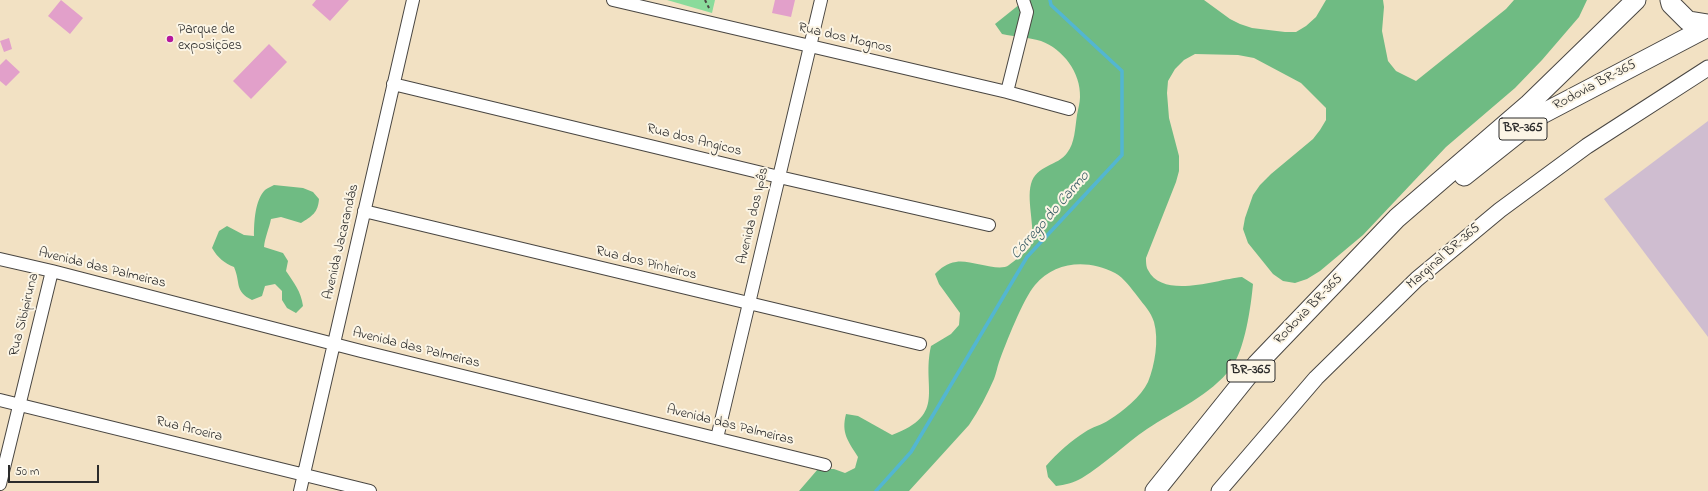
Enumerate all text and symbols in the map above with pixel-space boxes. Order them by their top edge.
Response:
street label: Rua dos Mognos [796,20,894,58]
place label: Parque de exposições [178,23,242,56]
marker: Parque de exposições [165,34,175,44]
street label: Rodovia BR-365 [1551,57,1639,115]
road number: BR-365 [1499,118,1547,140]
street label: Rua dos Angicos [645,121,743,161]
street label: Avenida dos Ipês [735,166,773,266]
water label: Córrego do Carmo [1008,168,1094,264]
street label: Avenida Jacarandás [321,183,363,301]
street label: Marginal BR-365 [1404,221,1484,293]
street label: Rua dos Pinheiros [594,243,698,285]
street label: Avenida das Palmeiras [36,245,168,293]
street label: Rodovia BR-365 [1271,271,1347,349]
street label: Rua Sibipiruna [7,272,43,358]
street label: Avenida das Palmeiras [350,325,482,373]
road number: BR-365 [1227,360,1275,382]
street label: Avenida das Palmeiras [664,402,796,450]
street label: Rua Aroeira [154,414,224,446]
scale bar [10,457,101,483]
text: 50 m [15,463,39,481]

